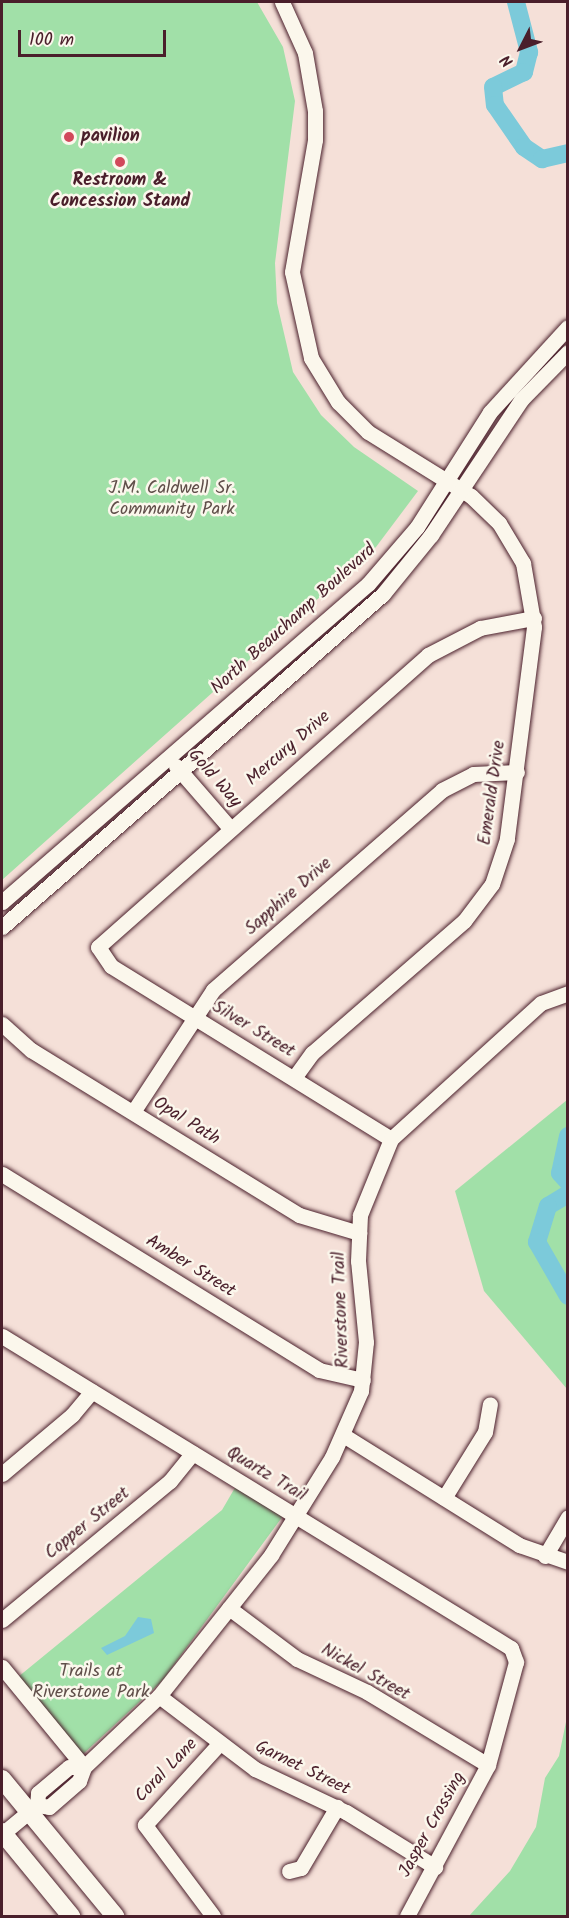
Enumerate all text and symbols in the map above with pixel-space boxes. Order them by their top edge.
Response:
scale bar [21,18,170,56]
north arrow [491,18,551,78]
text: 100 m [29,26,74,55]
text: N [495,48,520,73]
place label: pavilion [81,126,140,148]
marker: pavilion [62,130,76,144]
marker: Restroom & Concession Stand [113,155,127,169]
place label: Restroom & Concession Stand [50,171,190,213]
park label: J.M. Caldwell Sr. Community Park [108,479,236,522]
street label: North Beauchamp Boulevard [207,540,381,700]
street label: Mercury Drive [243,707,335,791]
street label: Emerald Drive [475,739,511,847]
street label: Gold Way [183,745,245,813]
street label: Sapphire Drive [241,853,337,941]
street label: Silver Street [208,997,298,1063]
street label: Opal Path [149,1093,223,1151]
street label: Amber Street [141,1231,239,1303]
street label: Riverstone Trail [329,1251,355,1369]
street label: Quartz Trail [222,1443,310,1507]
street label: Copper Street [41,1483,135,1565]
street label: Nickel Street [317,1640,413,1706]
park label: Trails at Riverstone Park [33,1662,149,1704]
street label: Coral Lane [131,1734,203,1808]
street label: Garnet Street [251,1737,353,1801]
street label: Jasper Crossing [395,1769,471,1881]

